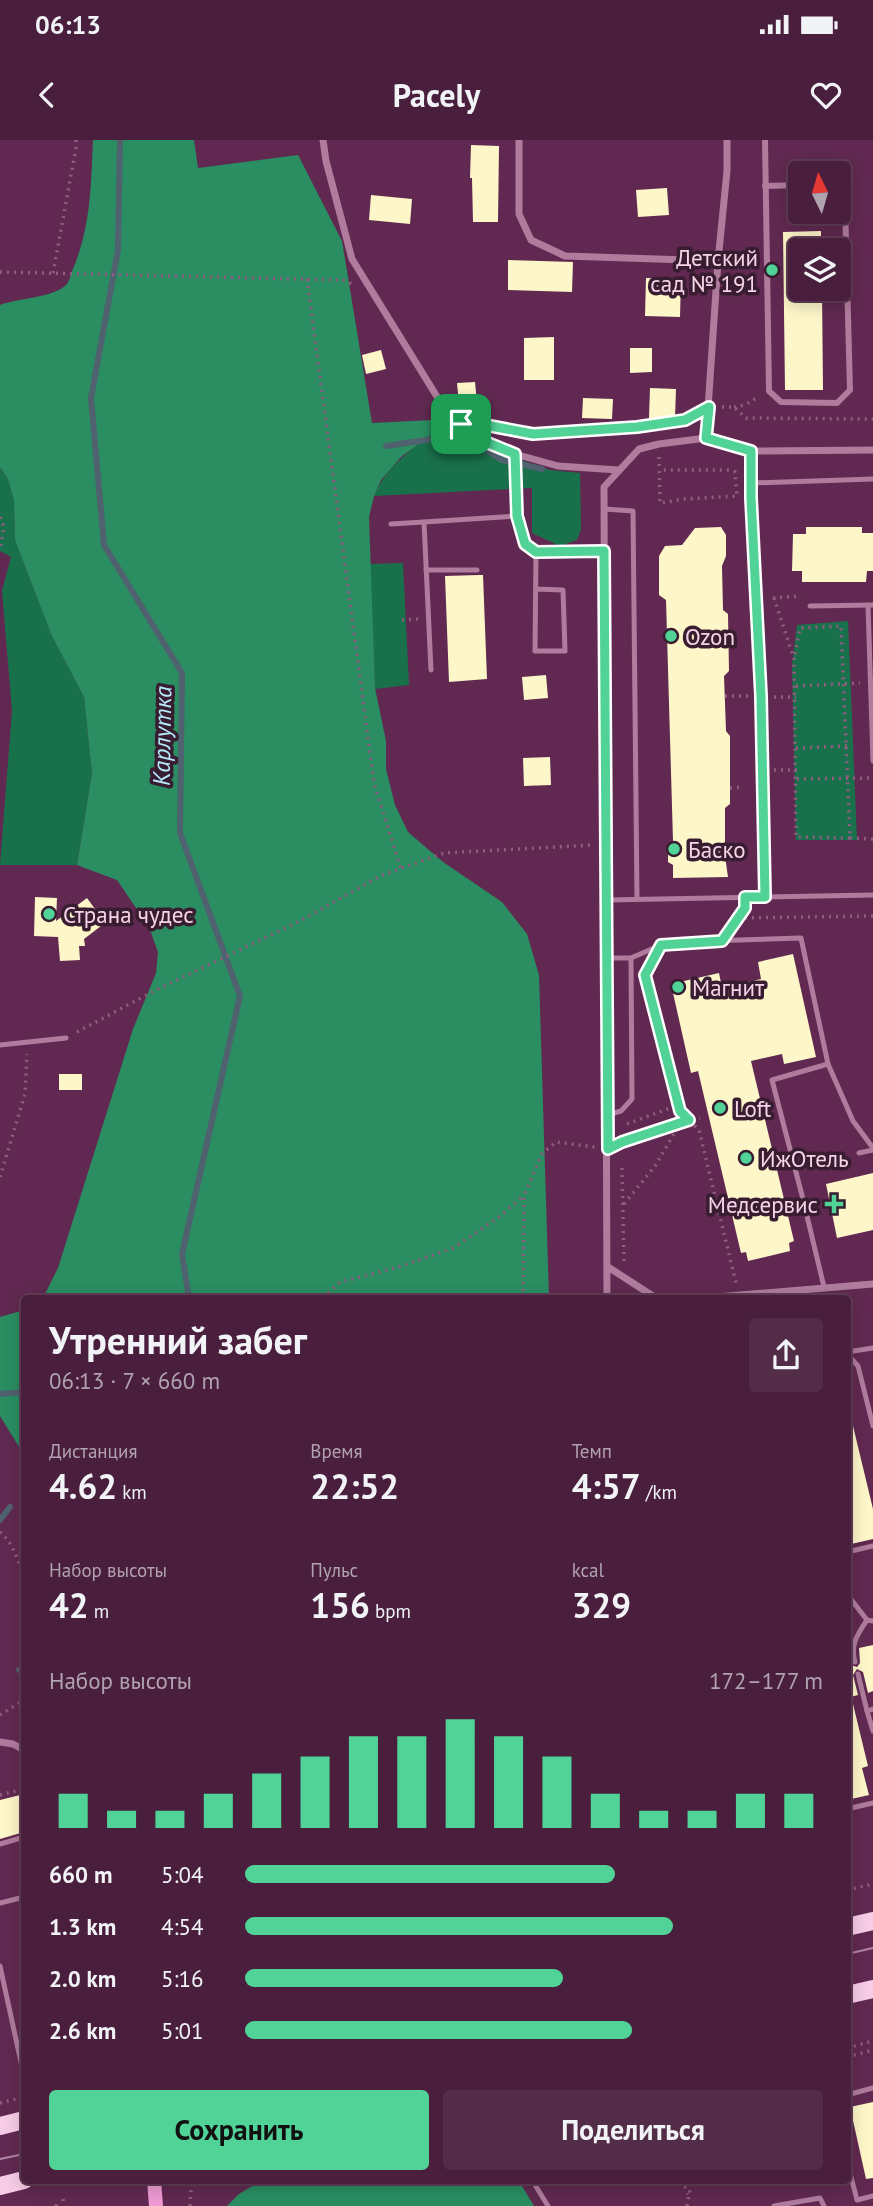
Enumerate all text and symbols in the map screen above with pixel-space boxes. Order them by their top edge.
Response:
text: 06:13 [35,8,101,41]
text: Pacely [393,74,480,116]
icon: back [28,76,66,114]
icon: heart [807,76,845,114]
north arrow [788,161,850,224]
map controls [788,161,851,301]
button: layers [788,238,851,301]
place label: Детский сад № 191 [650,243,758,298]
marker: Детский сад № 191 [764,262,780,278]
pin [431,394,491,454]
icon: arrive [442,405,480,443]
place label: Ozon [685,622,735,651]
marker: Ozon [663,628,679,644]
water label: Карлутка [146,686,178,786]
place label: Баско [688,835,746,864]
marker: Баско [666,841,682,857]
place label: Страна чудес [63,900,194,929]
marker: Страна чудес [41,906,57,922]
place label: Магнит [692,973,765,1002]
marker: Магнит [670,979,686,995]
place label: Loft [734,1094,772,1123]
marker: Loft [712,1100,728,1116]
place label: ИжОтель [760,1144,849,1173]
marker: ИжОтель [738,1150,754,1166]
place label: Медсервис [708,1190,818,1219]
marker: Медсервис [824,1194,844,1214]
text: Утренний забег [49,1315,307,1364]
button: share [749,1318,823,1392]
text: 06:13 · 7 × 660 m [49,1366,220,1395]
text: Дистанция [49,1439,137,1463]
text: Время [310,1439,363,1463]
text: Темп [572,1439,612,1463]
text: 4.62 [49,1463,117,1509]
text: 22:52 [310,1463,399,1509]
text: 4:57 [572,1463,641,1509]
text: km [117,1480,147,1504]
text: /km [641,1480,677,1504]
text: Набор высоты [49,1558,167,1582]
text: Пульс [310,1558,358,1582]
text: kcal [572,1558,604,1582]
text: 42 [49,1582,89,1628]
text: 156 [310,1582,370,1628]
text: 329 [572,1582,631,1628]
text: m [89,1599,109,1623]
text: bpm [370,1599,411,1623]
text: Набор высоты [49,1666,192,1695]
text: 172–177 m [709,1666,823,1695]
text: 660 m [49,1860,112,1889]
text: 5:04 [161,1860,204,1889]
text: 1.3 km [49,1912,116,1941]
text: 4:54 [161,1912,204,1941]
text: 2.0 km [49,1964,116,1993]
text: 5:16 [161,1964,204,1993]
text: 2.6 km [49,2016,116,2045]
text: 5:01 [161,2016,204,2045]
button: Сохранить [49,2090,429,2170]
button: Поделиться [443,2090,823,2170]

